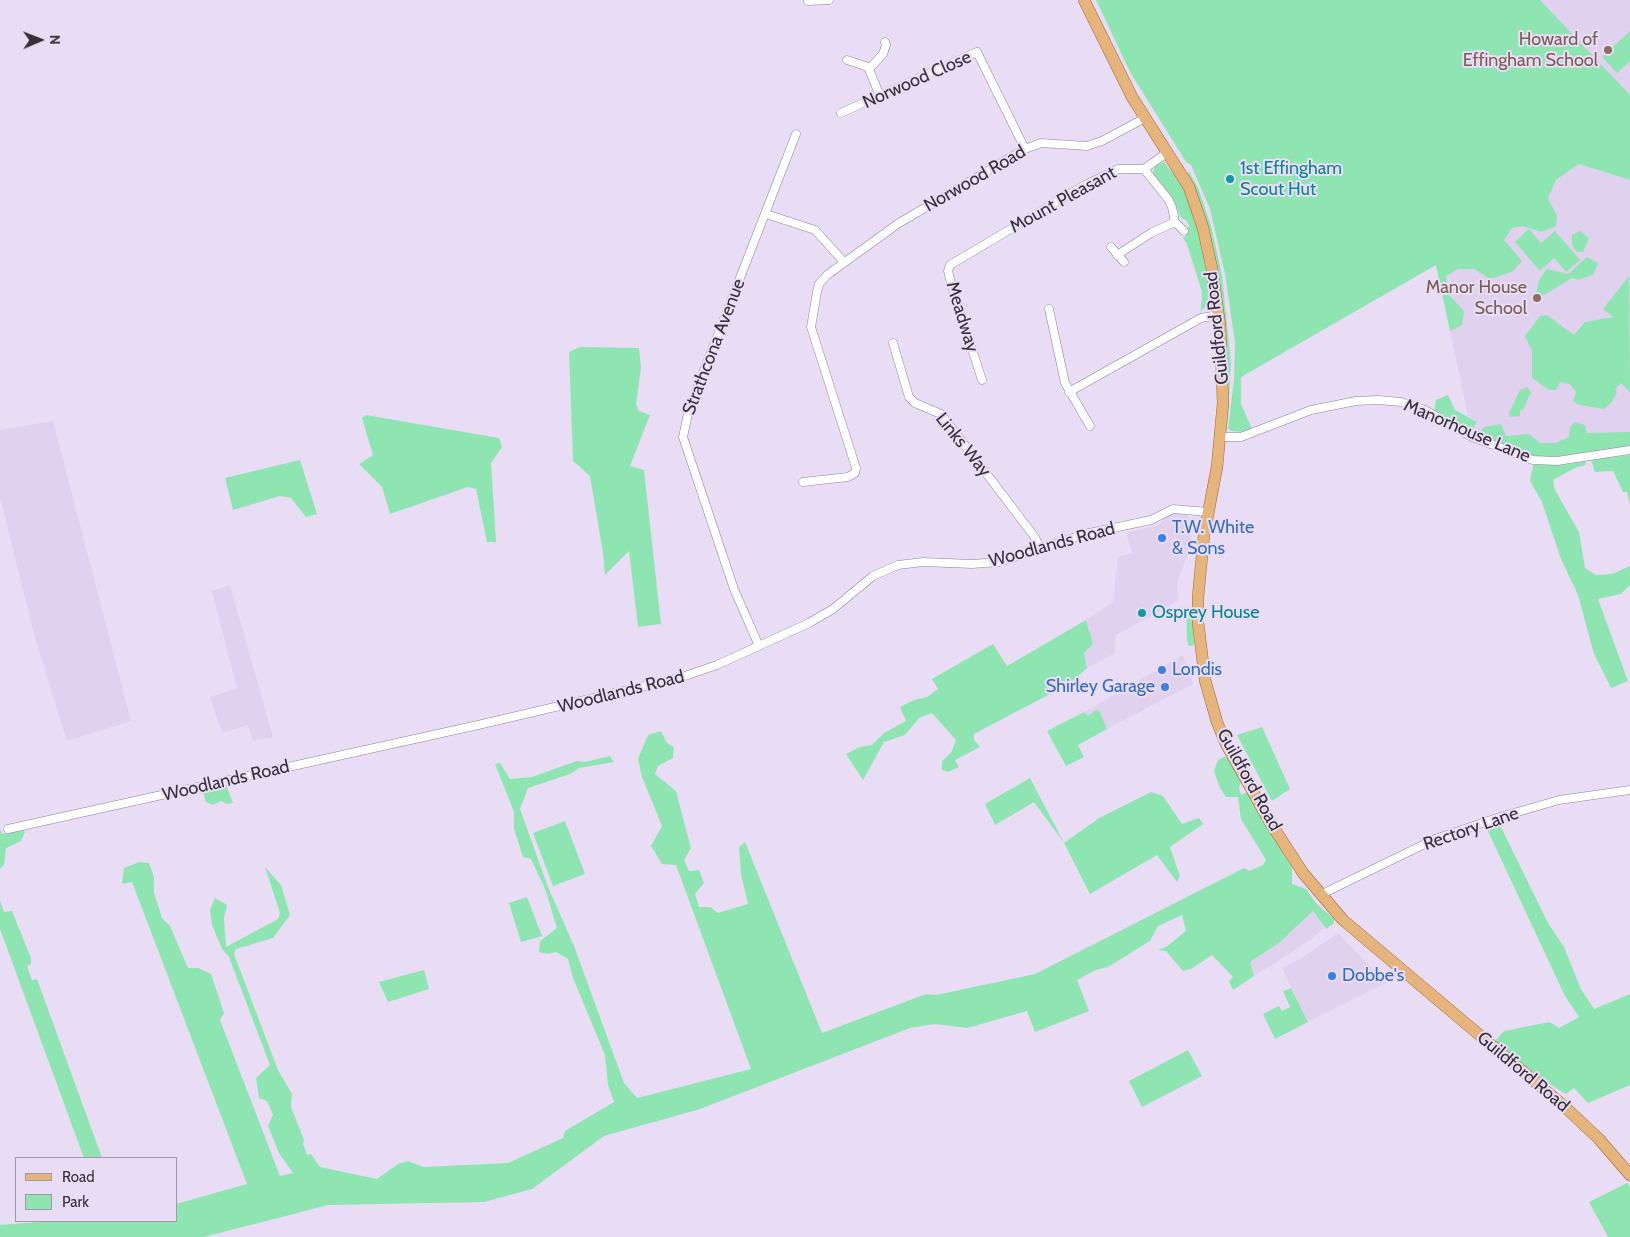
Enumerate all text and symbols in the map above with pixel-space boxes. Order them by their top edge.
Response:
north arrow [15,15,65,65]
place label: Howard of Effingham School [1463,29,1598,72]
text: N [46,35,64,45]
marker: Howard of Effingham School [1602,44,1614,56]
street label: Norwood Close [859,46,975,114]
street label: Norwood Road [920,141,1030,217]
place label: 1st Effingham Scout Hut [1240,158,1342,200]
street label: Mount Pleasant [1006,162,1120,238]
marker: 1st Effingham Scout Hut [1224,173,1236,185]
street label: Guildford Road [1200,270,1234,386]
street label: Strathcona Avenue [678,276,750,418]
place label: Manor House School [1426,277,1527,320]
street label: Meadway [941,279,983,355]
marker: Manor House School [1531,292,1543,304]
street label: Manorhouse Lane [1400,395,1534,467]
street label: Links Way [931,409,995,481]
place label: T.W. White & Sons [1172,517,1254,560]
street label: Woodlands Road [987,518,1117,572]
marker: T.W. White & Sons [1156,532,1168,544]
place label: Osprey House [1152,602,1259,624]
marker: Osprey House [1136,607,1148,619]
place label: Londis [1172,659,1222,681]
marker: Londis [1156,664,1168,676]
street label: Woodlands Road [556,666,686,718]
place label: Shirley Garage [1046,676,1155,698]
marker: Shirley Garage [1159,681,1171,693]
street label: Guildford Road [1212,725,1286,835]
street label: Woodlands Road [160,756,292,806]
street label: Rectory Lane [1420,803,1522,855]
place label: Dobbe's [1342,965,1404,987]
marker: Dobbe's [1326,970,1338,982]
street label: Guildford Road [1473,1027,1573,1117]
legend [15,1157,178,1222]
text: Road [62,1168,95,1186]
text: Park [62,1193,89,1211]

